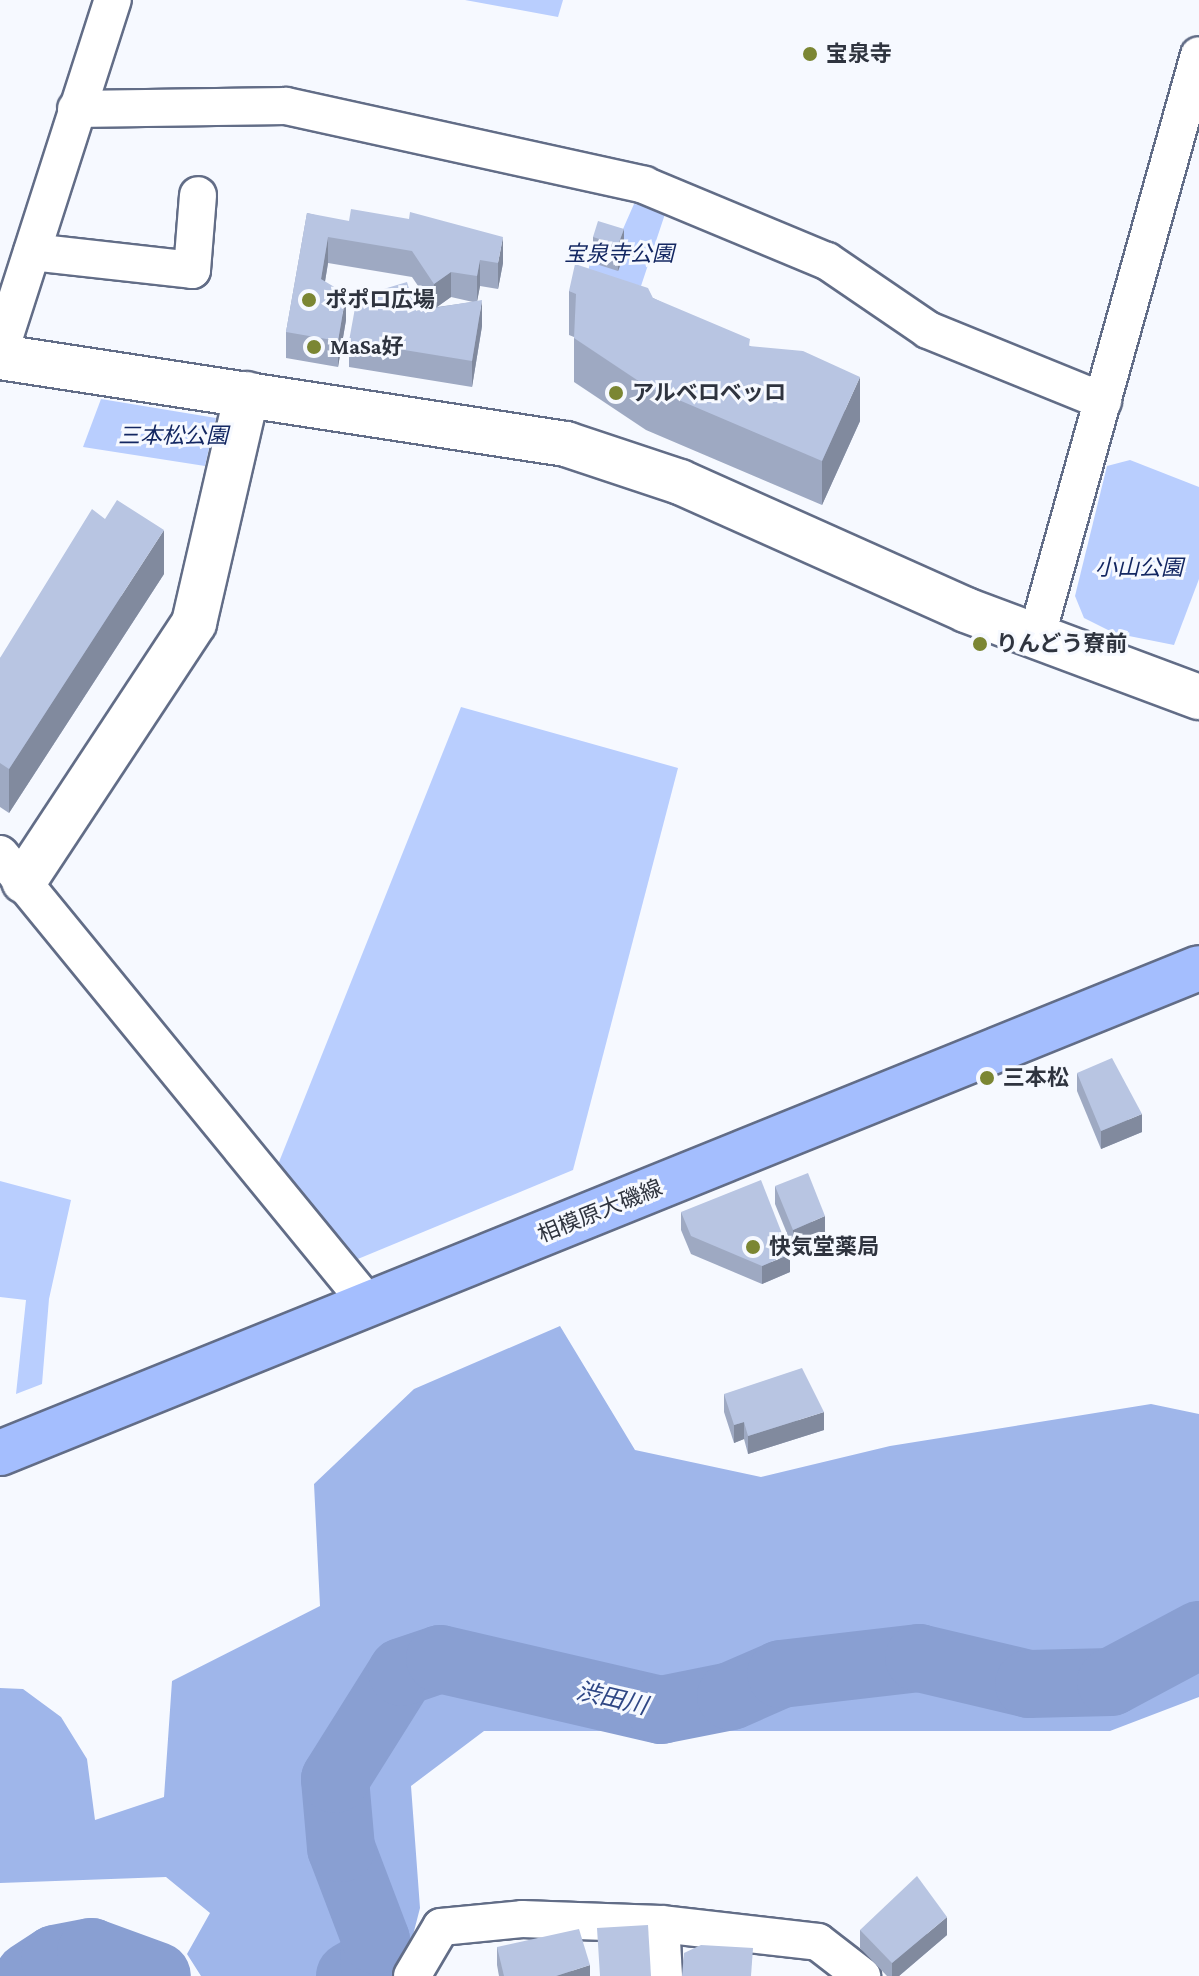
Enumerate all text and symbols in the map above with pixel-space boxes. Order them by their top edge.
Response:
place label: 宝泉寺 [826,41,892,67]
marker: 宝泉寺 [801,45,819,63]
park label: 宝泉寺公園 [564,241,674,267]
place label: ポポロ広場 [325,287,435,313]
marker: ポポロ広場 [300,291,318,309]
place label: MaSa好 [330,334,404,360]
marker: MaSa好 [305,338,323,356]
place label: アルベロベッロ [632,380,786,406]
marker: アルベロベッロ [607,384,625,402]
park label: 三本松公園 [118,423,228,449]
park label: 小山公園 [1095,555,1183,581]
place label: りんどう寮前 [996,631,1128,657]
marker: りんどう寮前 [971,635,989,653]
place label: 三本松 [1003,1065,1069,1091]
marker: 三本松 [978,1069,996,1087]
street label: 相模原大磯線 [534,1174,666,1248]
place label: 快気堂薬局 [769,1234,879,1260]
marker: 快気堂薬局 [744,1238,762,1256]
water label: 渋田川 [574,1676,650,1720]

